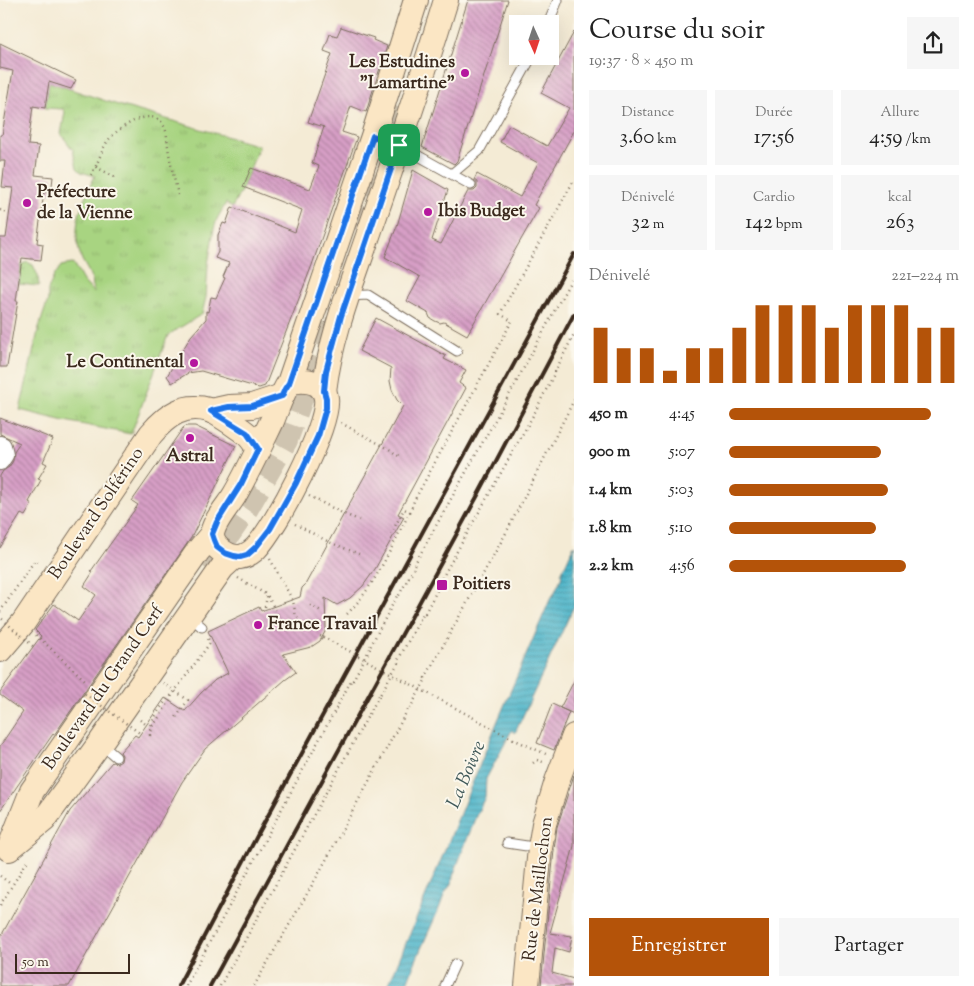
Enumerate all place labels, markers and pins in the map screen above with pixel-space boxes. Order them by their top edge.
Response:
place label: Les Estudines "Lamartine" [349,50,455,97]
marker: Les Estudines "Lamartine" [459,67,471,79]
pin [378,124,420,166]
place label: Préfecture de la Vienne [37,180,133,227]
marker: Préfecture de la Vienne [21,197,33,209]
place label: Ibis Budget [438,199,526,225]
marker: Ibis Budget [422,206,434,218]
place label: Le Continental [67,350,185,376]
marker: Le Continental [188,357,200,369]
marker: Astral [184,432,196,444]
place label: Astral [166,444,215,470]
place label: Poitiers [453,572,511,598]
marker: Poitiers [435,578,449,592]
place label: France Travail [268,612,378,638]
marker: France Travail [252,619,264,631]

